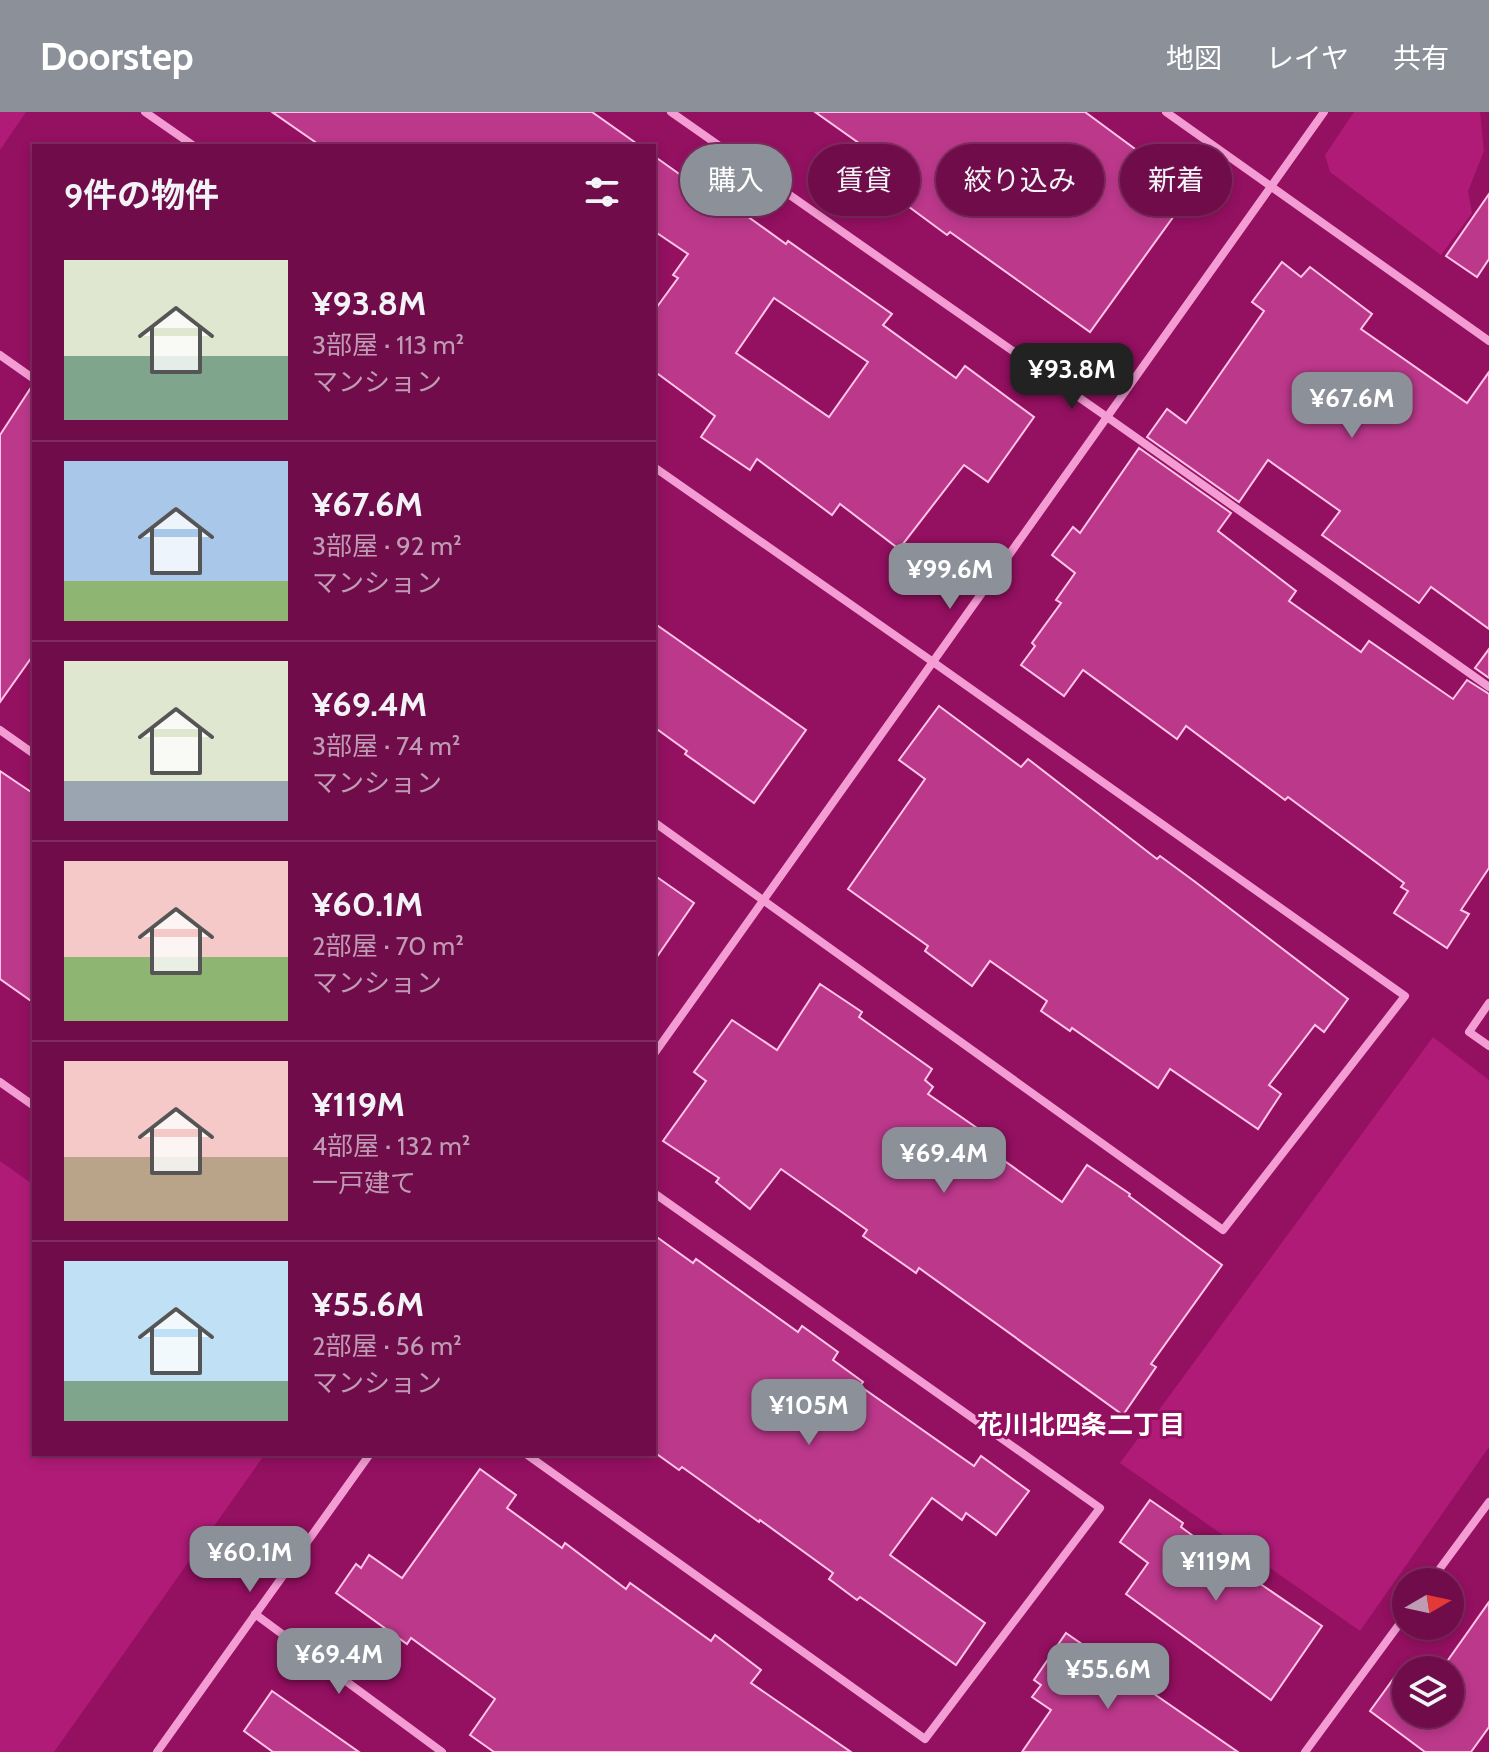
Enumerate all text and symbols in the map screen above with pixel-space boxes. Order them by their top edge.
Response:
text: Doorstep [40,33,193,80]
text: 地図 [1166,41,1222,75]
text: レイヤ [1266,41,1349,75]
text: 共有 [1393,41,1449,75]
chip: 購入 [680,144,792,216]
chip: 賃貸 [808,144,920,216]
chip: 絞り込み [936,144,1104,216]
chip: 新着 [1120,144,1232,216]
icon: filters [580,170,624,214]
text: 9件の物件 [64,174,219,216]
text: ¥93.8M [312,282,426,324]
icon: home [128,292,224,388]
text: 3部屋 · 113 m² [312,329,464,361]
pin: ¥93.8M [1007,343,1137,411]
text: ¥93.8M [1028,353,1116,385]
text: マンション [312,366,442,398]
pin: ¥67.6M [1287,372,1417,440]
text: ¥67.6M [1310,382,1394,414]
text: ¥67.6M [312,483,423,525]
icon: home [128,493,224,589]
text: 3部屋 · 92 m² [312,530,462,562]
pin: ¥99.6M [885,543,1015,611]
text: ¥99.6M [907,553,993,585]
text: マンション [312,567,442,599]
text: ¥69.4M [312,683,427,725]
icon: home [128,693,224,789]
text: 3部屋 · 74 m² [312,730,460,762]
text: マンション [312,767,442,799]
text: ¥60.1M [312,883,423,925]
icon: home [128,893,224,989]
text: 2部屋 · 70 m² [312,930,464,962]
text: マンション [312,967,442,999]
text: ¥119M [312,1083,405,1125]
icon: home [128,1093,224,1189]
pin: ¥69.4M [879,1127,1009,1195]
text: 4部屋 · 132 m² [312,1130,470,1162]
text: ¥69.4M [900,1137,988,1169]
text: 一戸建て [312,1167,416,1199]
text: ¥55.6M [312,1283,424,1325]
icon: home [128,1293,224,1389]
text: 2部屋 · 56 m² [312,1330,462,1362]
text: マンション [312,1367,442,1399]
pin: ¥105M [753,1379,865,1447]
text: ¥105M [769,1389,849,1421]
district label: 花川北四条二丁目 [977,1409,1185,1441]
pin: ¥60.1M [185,1526,315,1594]
pin: ¥119M [1160,1535,1272,1603]
text: ¥60.1M [208,1536,292,1568]
text: ¥119M [1181,1545,1251,1577]
north arrow [1392,1568,1464,1640]
map controls [1392,1568,1464,1728]
pin: ¥69.4M [274,1628,404,1696]
text: ¥69.4M [295,1638,383,1670]
pin: ¥55.6M [1043,1643,1173,1711]
text: ¥55.6M [1065,1653,1151,1685]
button: layers [1392,1656,1464,1728]

